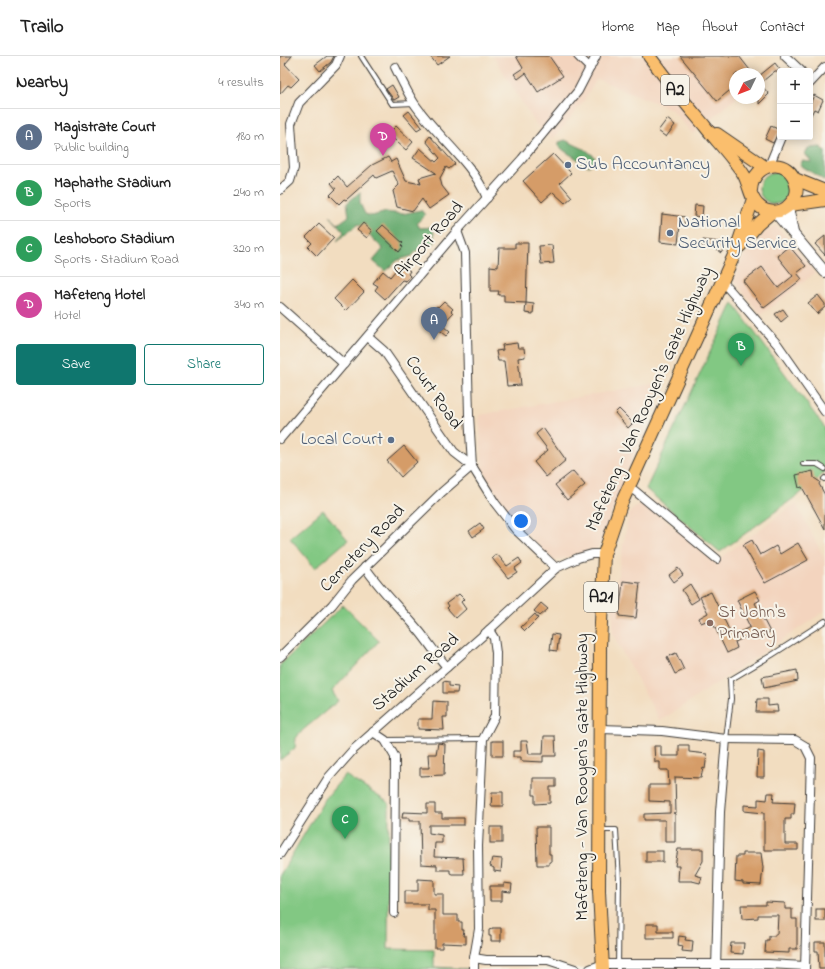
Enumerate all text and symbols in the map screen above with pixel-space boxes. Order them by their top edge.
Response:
text: Trailo [20,14,64,41]
text: Home [602,17,634,38]
text: Map [656,17,680,38]
text: About [702,17,738,38]
text: Contact [760,17,805,38]
north arrow [729,68,765,104]
map controls [777,68,813,140]
button: + [777,68,813,104]
text: Nearby [16,70,68,95]
text: 4 results [218,73,264,92]
road number: A2 [661,75,689,105]
button: − [777,104,813,140]
text: Magistrate Court [54,116,156,138]
pin: D [370,123,396,156]
text: A [25,127,33,146]
text: 180 m [236,127,264,146]
text: Public building [54,138,129,157]
place label: Sub Accountancy [576,152,710,178]
marker: Sub Accountancy [563,160,573,170]
text: Maphathe Stadium [54,172,171,194]
text: B [25,183,33,202]
text: 240 m [233,183,264,202]
text: Sports [54,194,91,213]
street label: Airport Road [389,196,471,284]
place label: National Security Service [678,210,798,257]
text: Leshoboro Stadium [54,228,174,250]
marker: National Security Service [665,228,675,238]
text: C [25,239,33,258]
text: 320 m [233,239,264,258]
text: Sports · Stadium Road [54,250,179,269]
street label: Mafeteng - Van Rooyen's Gate Highway [580,262,721,536]
text: Mafeteng Hotel [54,284,145,306]
text: D [24,295,34,314]
text: 340 m [234,295,264,314]
text: Hotel [54,306,81,325]
pin: A [421,307,447,340]
pin: B [728,333,754,366]
button: Save [16,344,136,385]
button: Share [144,344,264,385]
street label: Court Road [398,351,468,435]
place label: Local Court [301,427,383,453]
marker: Local Court [386,435,396,445]
street label: Cemetery Road [314,499,412,599]
your location [511,511,531,531]
road number: A21 [584,582,618,612]
place label: St John's Primary [718,600,786,647]
marker: St John's Primary [705,618,715,628]
street label: Stadium Road [367,628,465,718]
street label: Mafeteng - Van Rooyen's Gate Highway [570,633,597,921]
pin: C [332,806,358,839]

